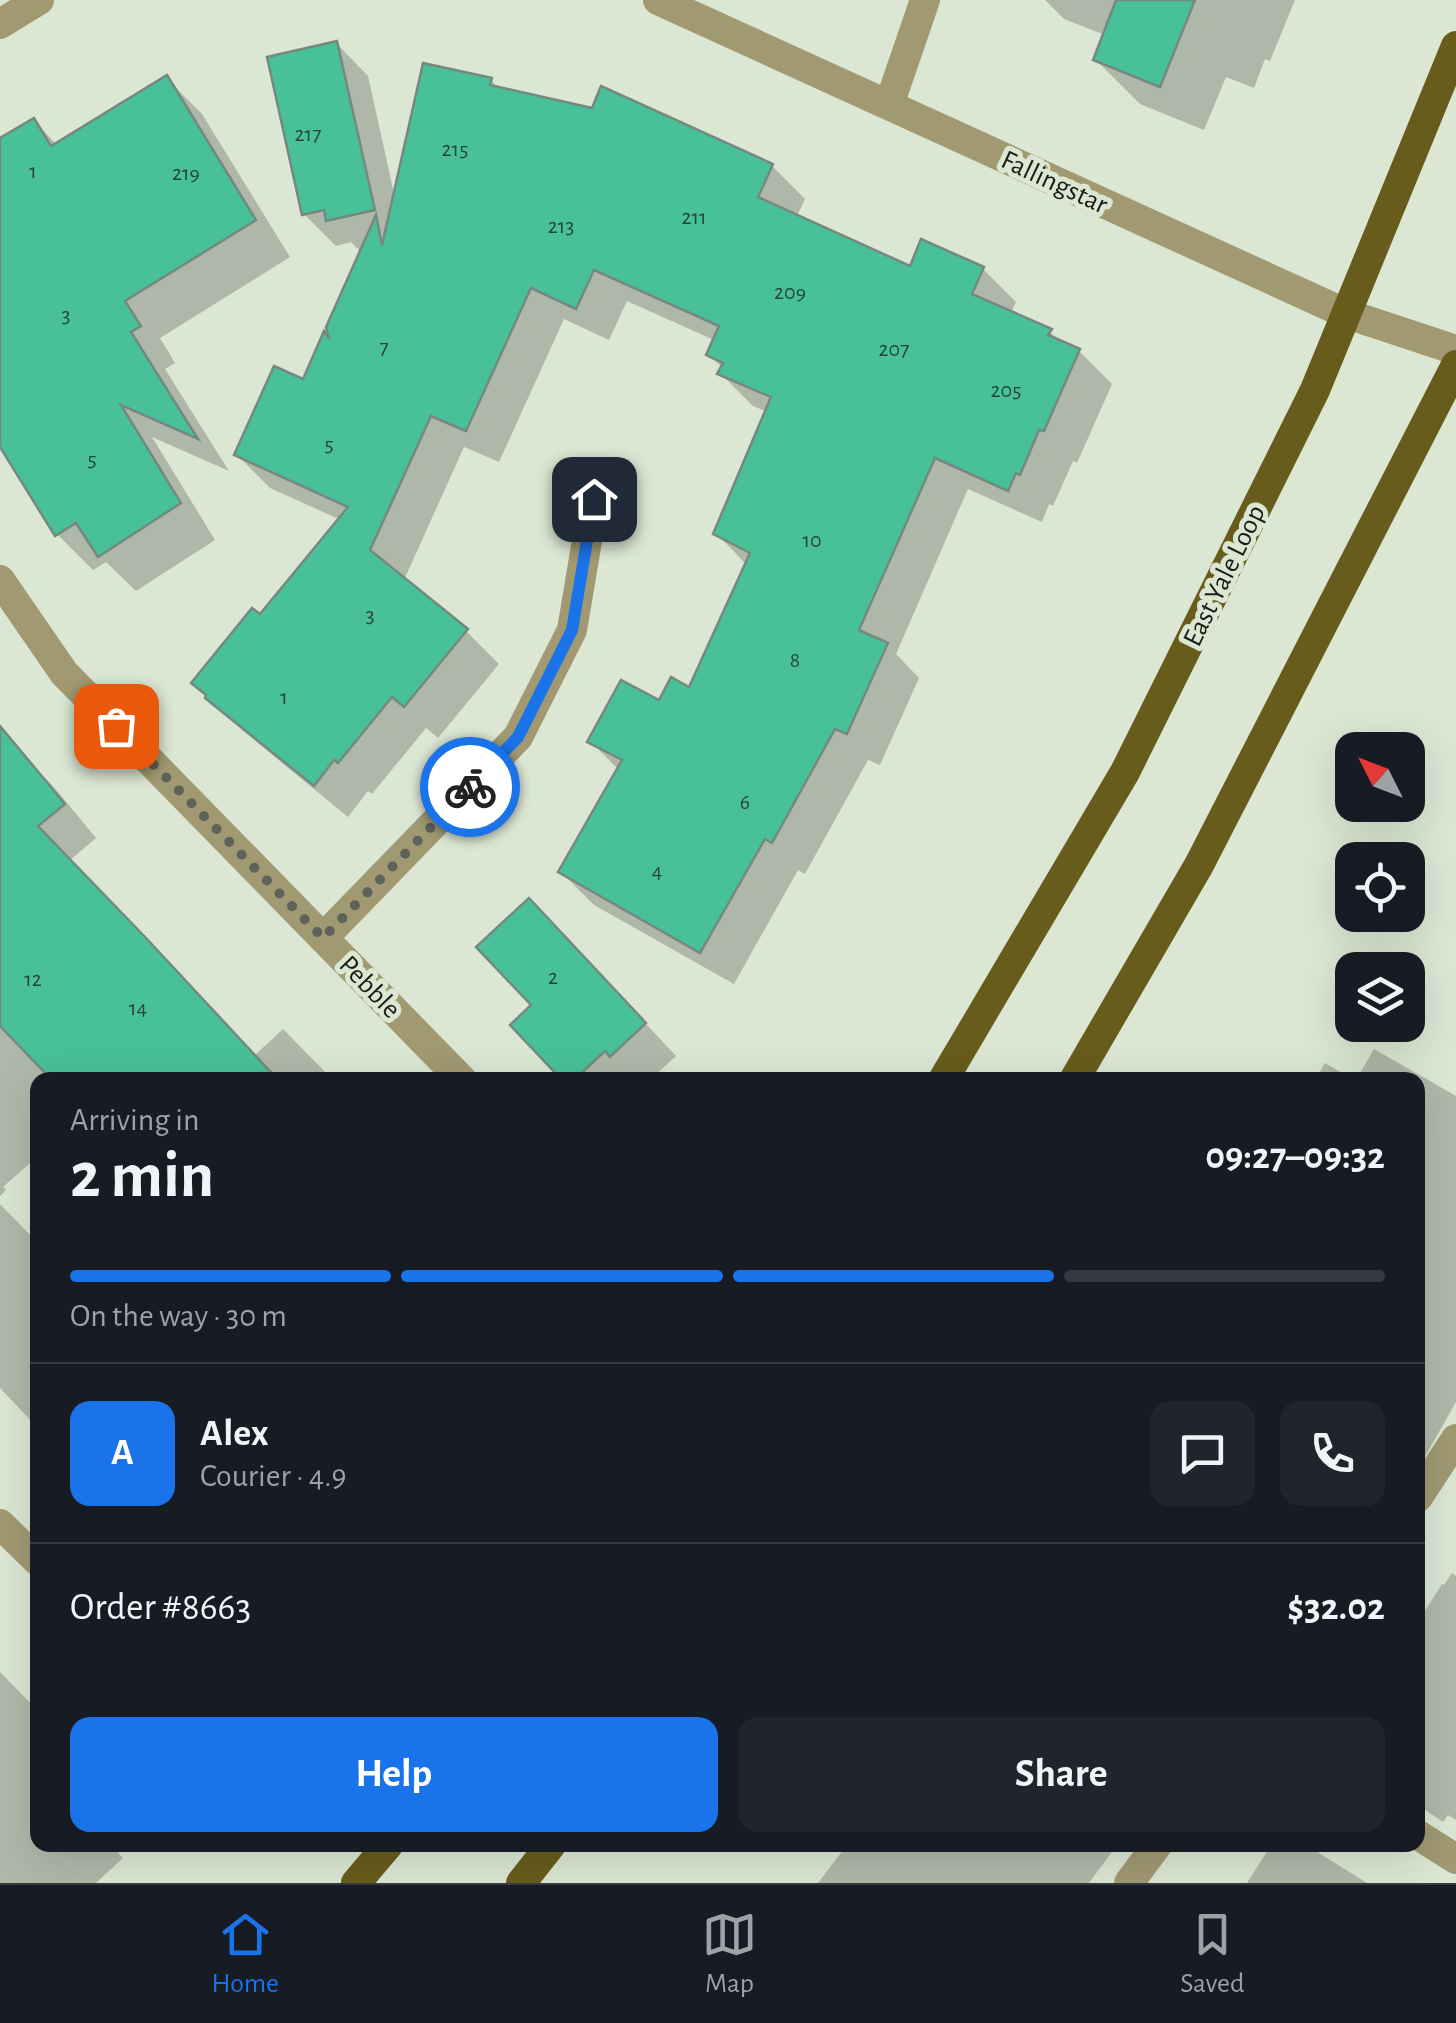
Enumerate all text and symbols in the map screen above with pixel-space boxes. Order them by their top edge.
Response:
house number: 217 [295,123,321,145]
house number: 215 [442,138,468,160]
street label: Fallingstar [997,146,1112,220]
house number: 1 [29,160,37,182]
house number: 219 [172,162,200,184]
house number: 211 [681,206,707,228]
house number: 213 [548,215,574,237]
house number: 209 [774,281,806,303]
house number: 3 [61,304,71,326]
house number: 7 [379,336,389,358]
house number: 207 [879,338,909,360]
house number: 205 [991,379,1021,401]
house number: 5 [324,433,334,455]
house number: 5 [87,448,97,470]
pin [552,457,637,542]
icon: home [567,472,622,527]
street label: East Yale Loop [1179,501,1271,651]
house number: 10 [802,529,822,551]
house number: 3 [365,604,375,626]
house number: 8 [790,649,800,671]
pin [74,684,159,769]
house number: 1 [280,686,288,708]
icon: bag [89,699,144,754]
north arrow [1335,732,1425,822]
map controls [1335,732,1425,1042]
courier [420,737,520,837]
icon: bike [443,760,498,815]
house number: 6 [740,791,750,813]
button: locate [1335,842,1425,932]
house number: 4 [652,860,662,882]
street label: Pebble [333,951,406,1024]
button: layers [1335,952,1425,1042]
house number: 2 [548,966,558,988]
house number: 12 [24,968,42,990]
house number: 14 [129,997,147,1019]
text: Arriving in [70,1104,199,1136]
text: 09:27–09:32 [1205,1138,1385,1176]
text: 2 min [70,1144,214,1209]
text: On the way · 30 m [70,1300,287,1332]
button: chat [1150,1401,1255,1506]
button: phone [1280,1401,1385,1506]
text: Alex [200,1415,269,1453]
text: A [111,1434,134,1472]
text: Courier · 4.9 [200,1460,347,1492]
text: Order #8663 [70,1589,251,1627]
text: $32.02 [1287,1589,1385,1627]
button: Help [70,1717,718,1832]
button: Share [738,1717,1385,1832]
tab: Home [212,1907,279,2001]
tab: Map [702,1907,757,2001]
tab: Saved [1180,1907,1244,2001]

